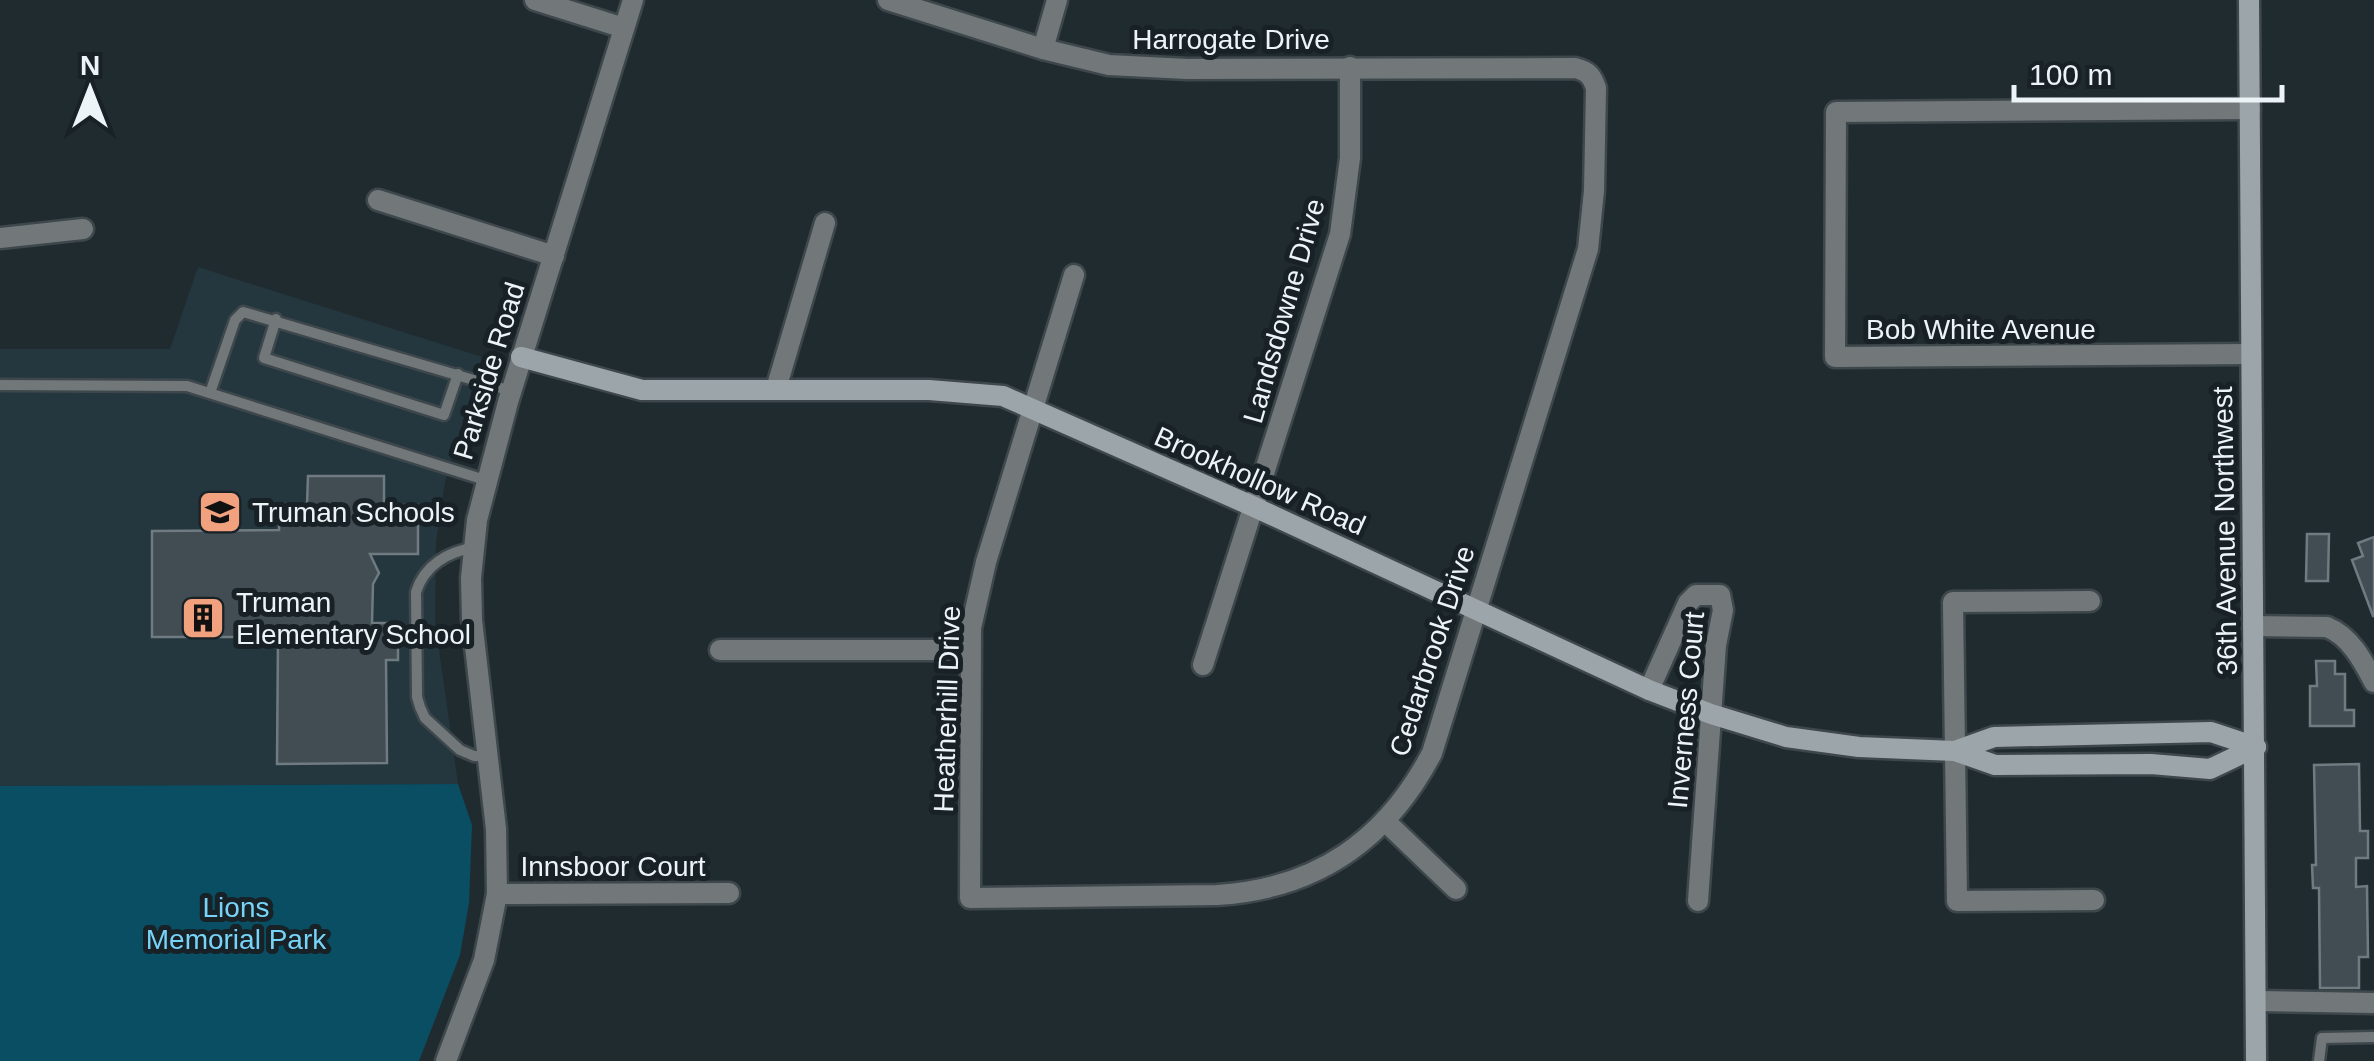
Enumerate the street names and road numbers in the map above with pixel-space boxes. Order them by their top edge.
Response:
street label: Harrogate Drive [1132,24,1330,55]
street label: Landsdowne Drive [1237,195,1331,427]
street label: Parkside Road [447,279,531,463]
street label: Bob White Avenue [1866,314,2096,345]
street label: 36th Avenue Northwest [2207,386,2243,676]
street label: Brookhollow Road [1150,421,1370,541]
street label: Cedarbrook Drive [1383,542,1481,760]
street label: Heatherhill Drive [928,605,966,813]
street label: Inverness Court [1662,610,1710,810]
street label: Innsboor Court [520,851,706,882]

